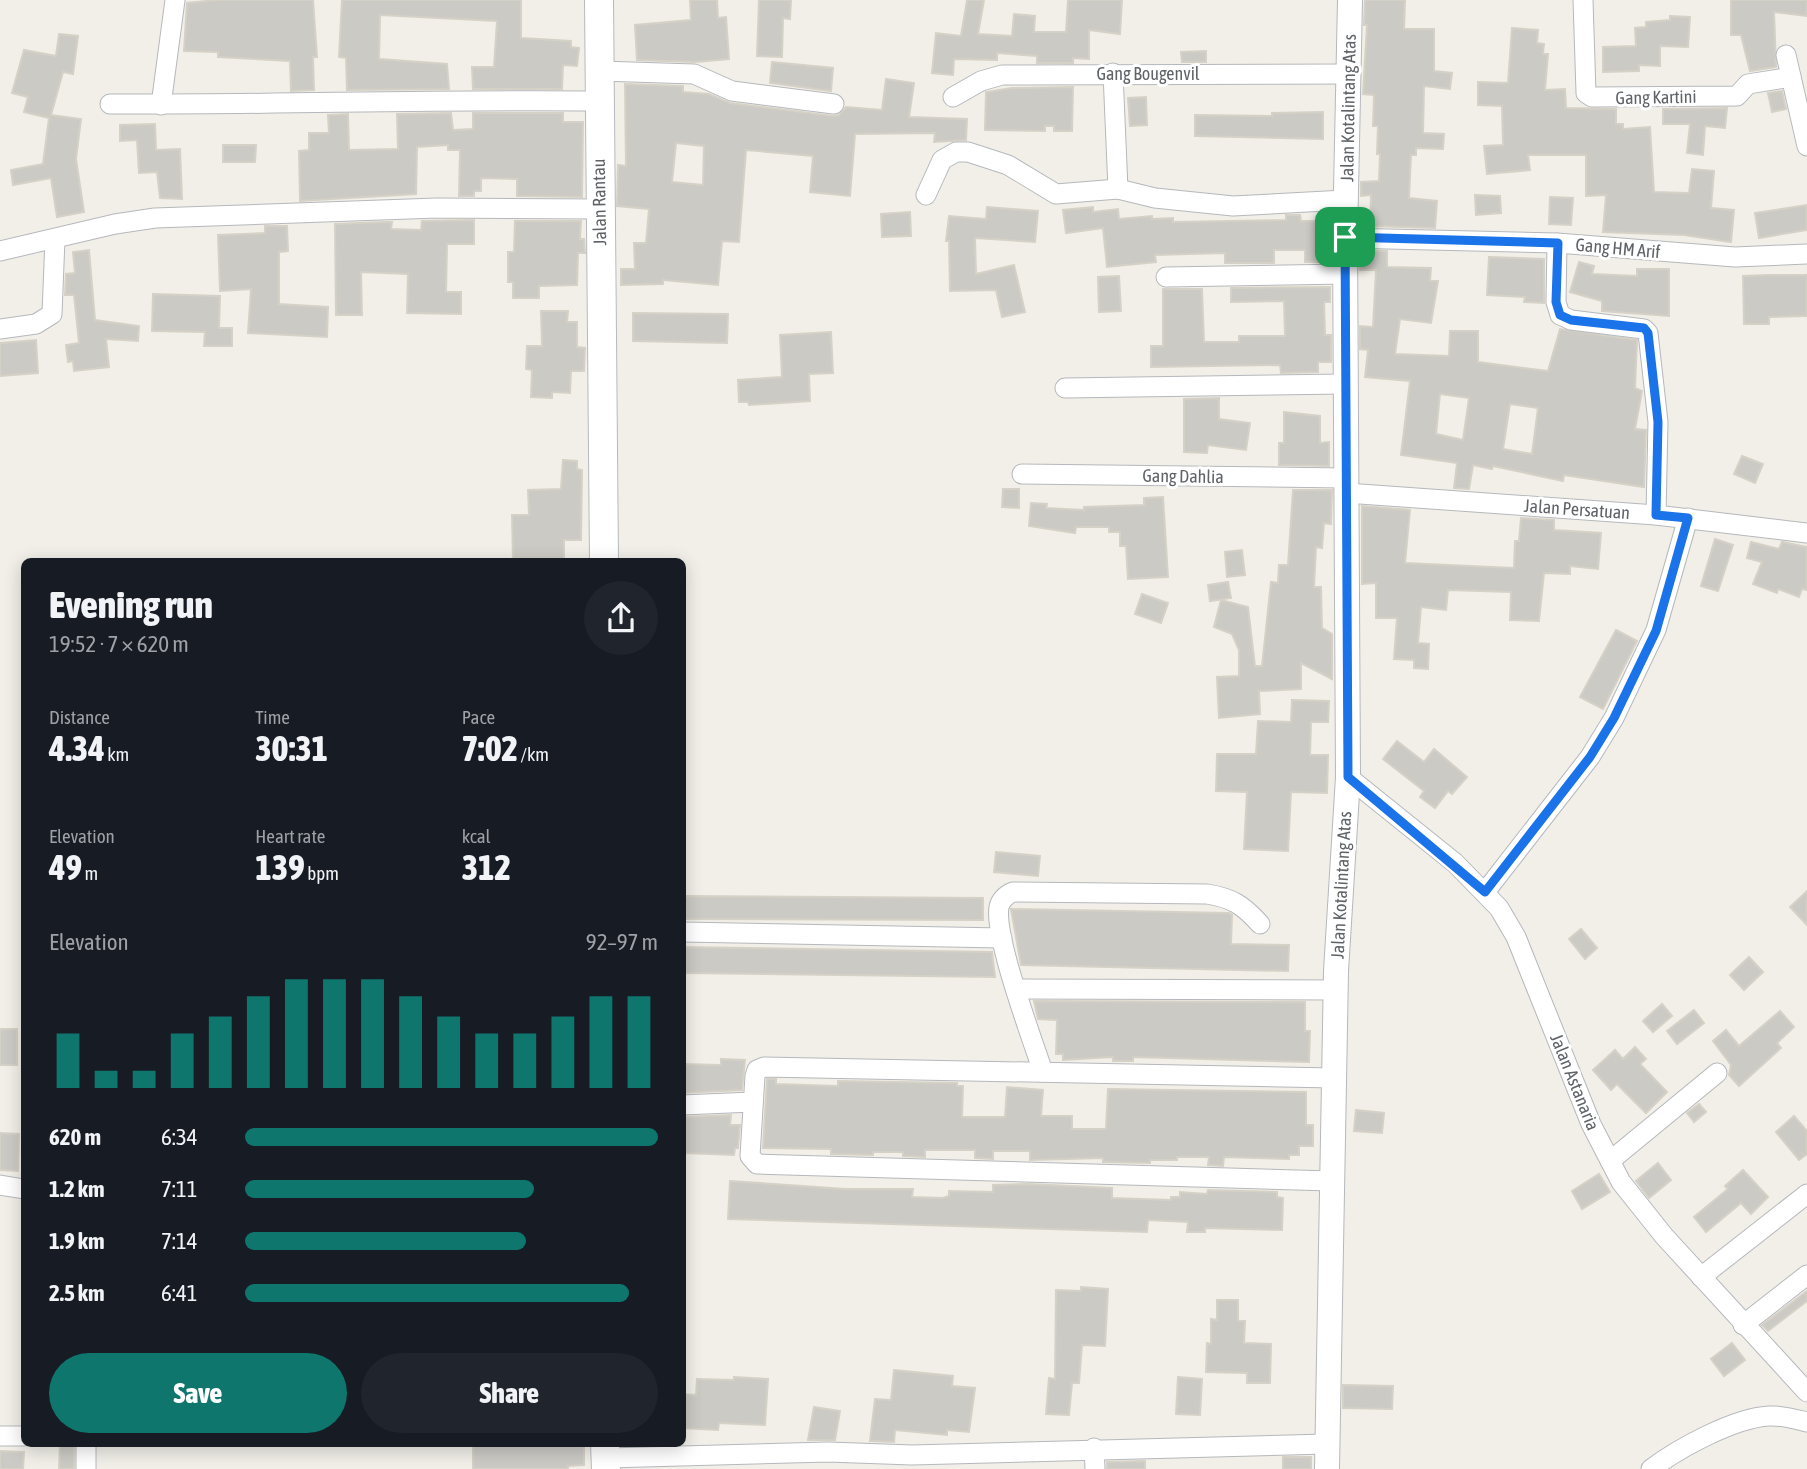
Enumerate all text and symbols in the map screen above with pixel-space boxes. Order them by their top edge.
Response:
street label: Jalan Kotalintang Atas [1336,34,1360,182]
street label: Gang Bougenvil [1096,63,1200,84]
street label: Gang Kartini [1615,86,1697,108]
street label: Jalan Rantau [588,158,610,246]
pin [1315,207,1375,267]
icon: arrive [1326,218,1364,256]
street label: Gang HM Arif [1575,234,1661,262]
street label: Gang Dahlia [1142,465,1224,487]
street label: Jalan Persatuan [1523,495,1631,523]
button: share [584,581,658,655]
text: Evening run [49,583,213,626]
text: 19:52 · 7 × 620 m [49,631,189,657]
text: Distance [49,706,110,728]
text: Time [255,706,290,728]
text: Pace [462,706,495,728]
text: 4.34 [49,728,105,768]
text: 30:31 [255,728,328,768]
text: 7:02 [462,728,518,768]
text: km [105,743,129,765]
text: /km [518,743,549,765]
street label: Jalan Kotalintang Atas [1327,811,1355,959]
text: Elevation [49,825,115,847]
text: Heart rate [255,825,325,847]
text: kcal [462,825,491,847]
text: 49 [49,847,82,887]
text: 139 [255,847,305,887]
text: 312 [462,847,511,887]
text: m [82,862,98,884]
text: bpm [305,862,339,884]
text: Elevation [49,929,129,955]
text: 92–97 m [586,929,658,955]
street label: Jalan Astanaria [1546,1031,1604,1133]
text: 620 m [49,1124,101,1150]
text: 6:34 [161,1124,198,1150]
text: 1.2 km [49,1176,105,1202]
text: 7:11 [161,1176,198,1202]
text: 1.9 km [49,1228,105,1254]
text: 7:14 [161,1228,198,1254]
text: 2.5 km [49,1280,105,1306]
text: 6:41 [161,1280,198,1306]
button: Save [49,1353,347,1433]
button: Share [361,1353,658,1433]

